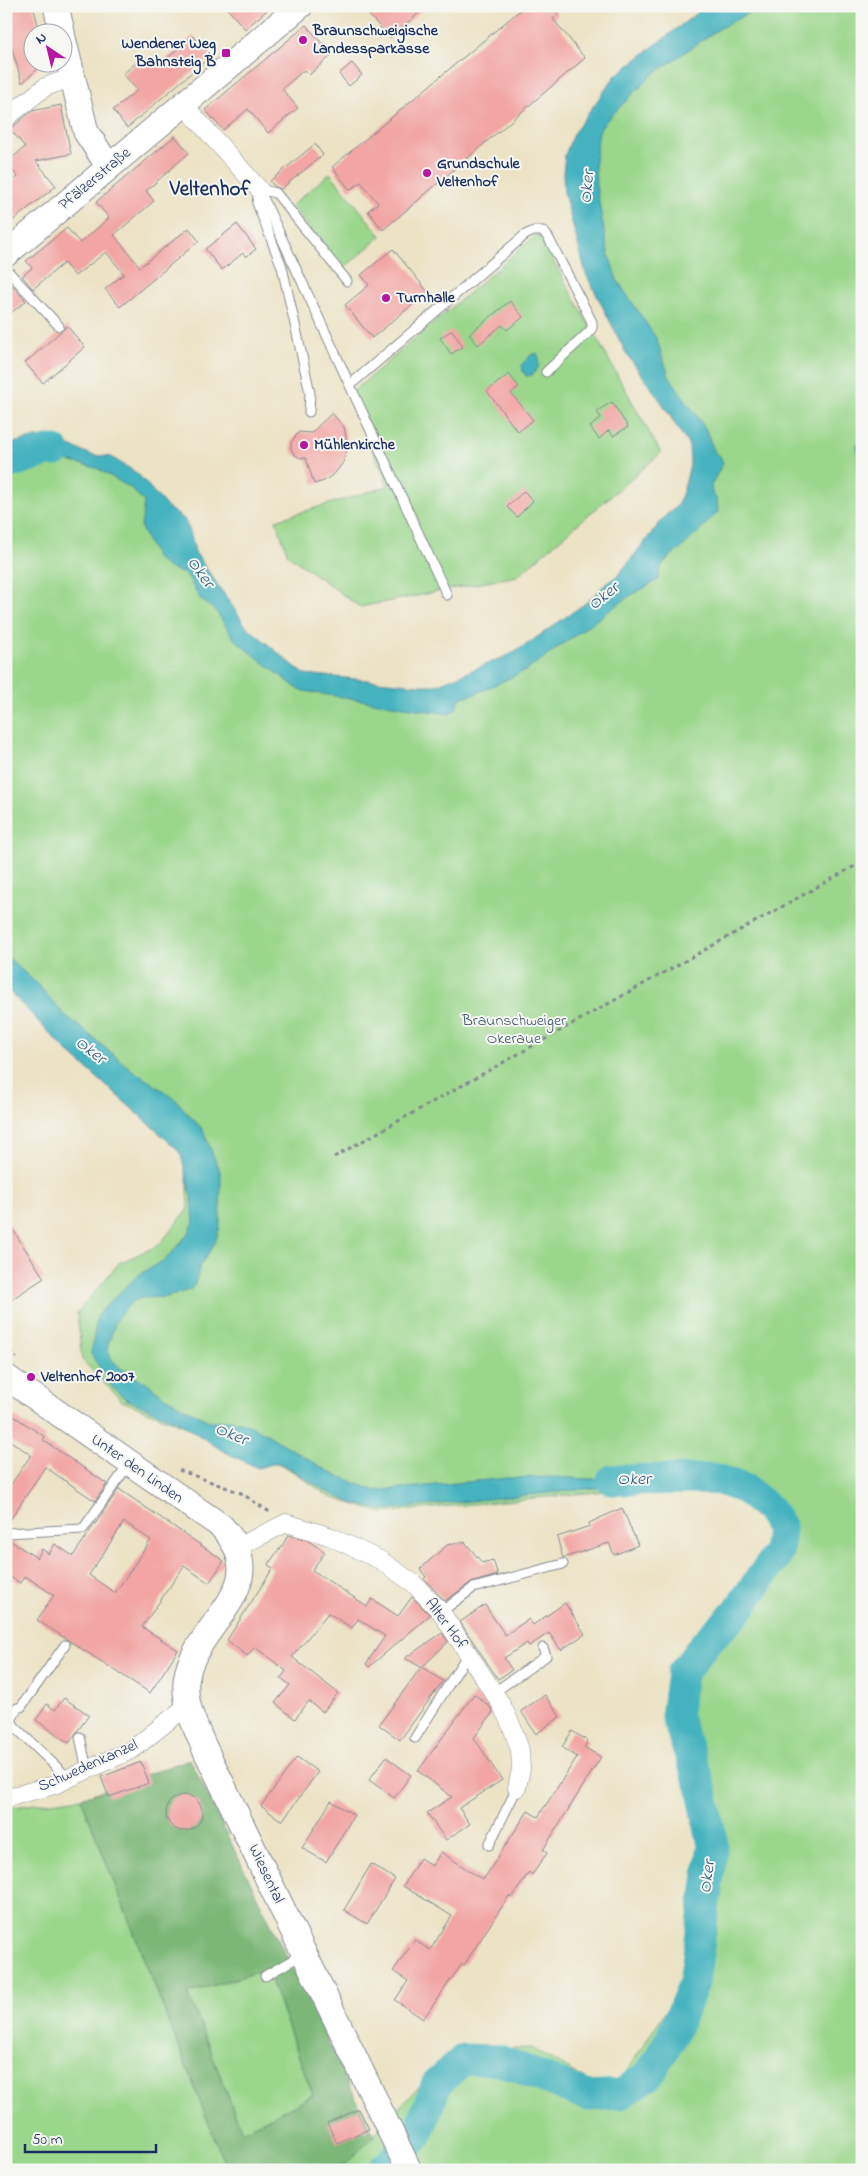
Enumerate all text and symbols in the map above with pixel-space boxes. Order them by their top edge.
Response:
place label: Braunschweigische Landessparkasse [312,19,439,61]
north arrow [22,22,72,72]
text: N [32,27,51,50]
place label: Wendener Weg Bahnsteig B [122,32,216,75]
marker: Braunschweigische Landessparkasse [297,34,309,46]
marker: Wendener Weg Bahnsteig B [220,47,232,59]
street label: Pfälzerstraße [54,141,137,216]
place label: Grundschule Veltenhof [436,152,521,194]
marker: Grundschule Veltenhof [421,167,433,179]
water label: Oker [574,167,603,205]
district label: Veltenhof [169,175,251,205]
place label: Turnhalle [396,286,456,310]
marker: Turnhalle [380,292,392,304]
place label: Mühlenkirche [314,433,396,457]
marker: Mühlenkirche [298,439,310,451]
water label: Oker [180,552,222,596]
water label: Oker [583,575,627,618]
park label: Braunschweiger Okeraue [461,1009,566,1051]
water label: Oker [69,1030,113,1073]
place label: Veltenhof 2007 [40,1365,135,1389]
marker: Veltenhof 2007 [25,1371,37,1383]
water label: Oker [211,1417,254,1454]
street label: Unter den Linden [86,1428,188,1510]
water label: Oker [617,1467,653,1493]
street label: Alter Hof [419,1593,474,1655]
street label: Schwedenkanzel [34,1733,142,1799]
street label: Wiesental [242,1840,290,1908]
water label: Oker [693,1856,724,1895]
scale bar [25,2121,156,2153]
text: 50 m [32,2129,63,2151]

